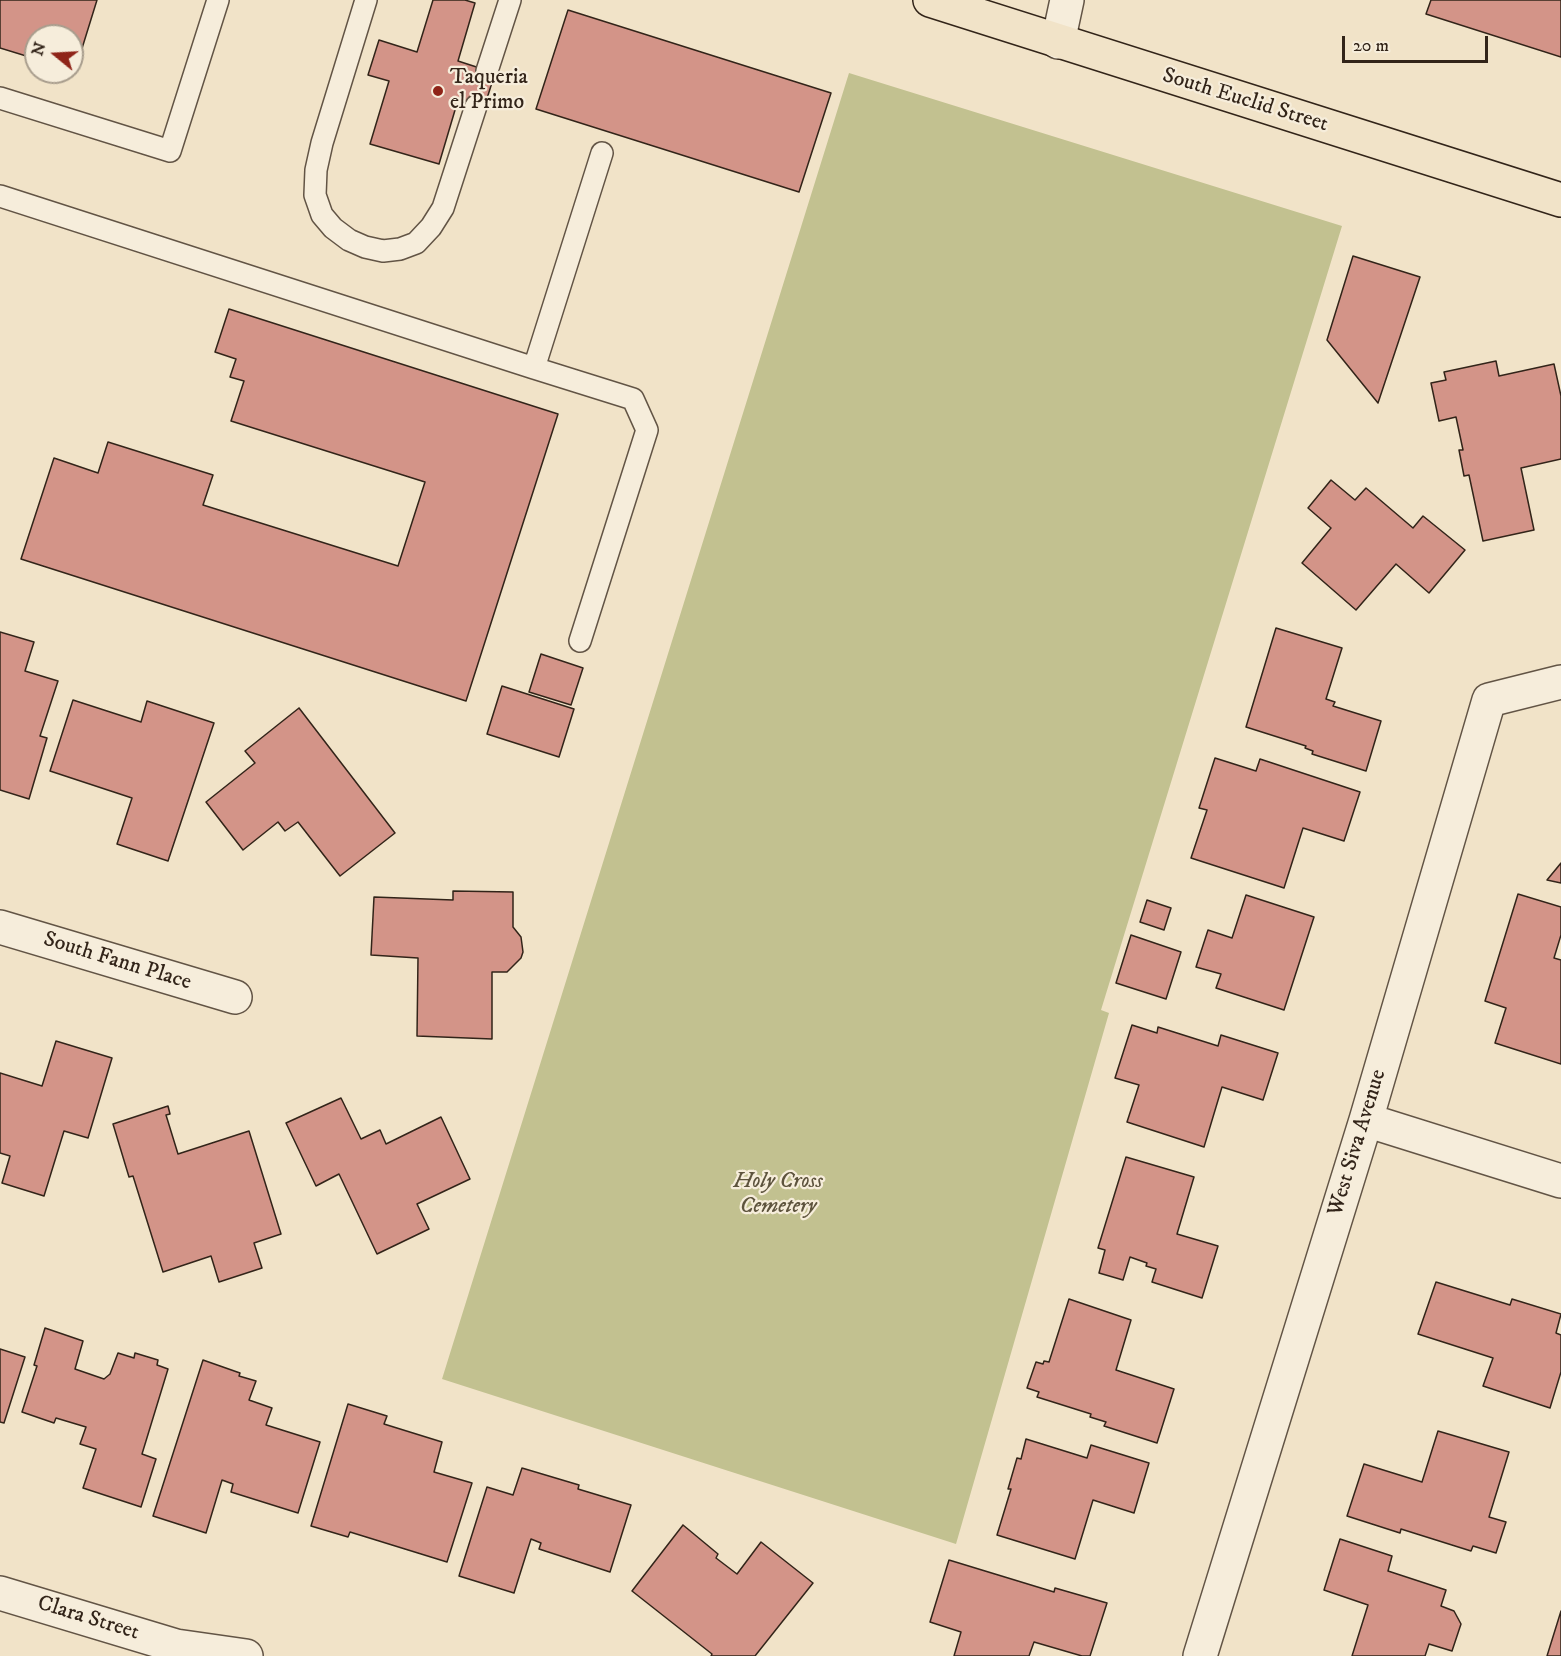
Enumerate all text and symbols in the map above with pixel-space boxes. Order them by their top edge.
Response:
north arrow [24,24,84,84]
scale bar [1345,24,1490,62]
text: 20 m [1353,35,1389,57]
text: N [27,40,50,58]
street label: South Euclid Street [1159,63,1331,139]
place label: Taqueria el Primo [450,65,528,116]
marker: Taqueria el Primo [431,84,445,98]
street label: South Fann Place [40,927,194,997]
street label: West Siva Avenue [1323,1067,1393,1219]
park label: Holy Cross Cemetery [733,1169,823,1220]
street label: Clara Street [34,1591,142,1647]

